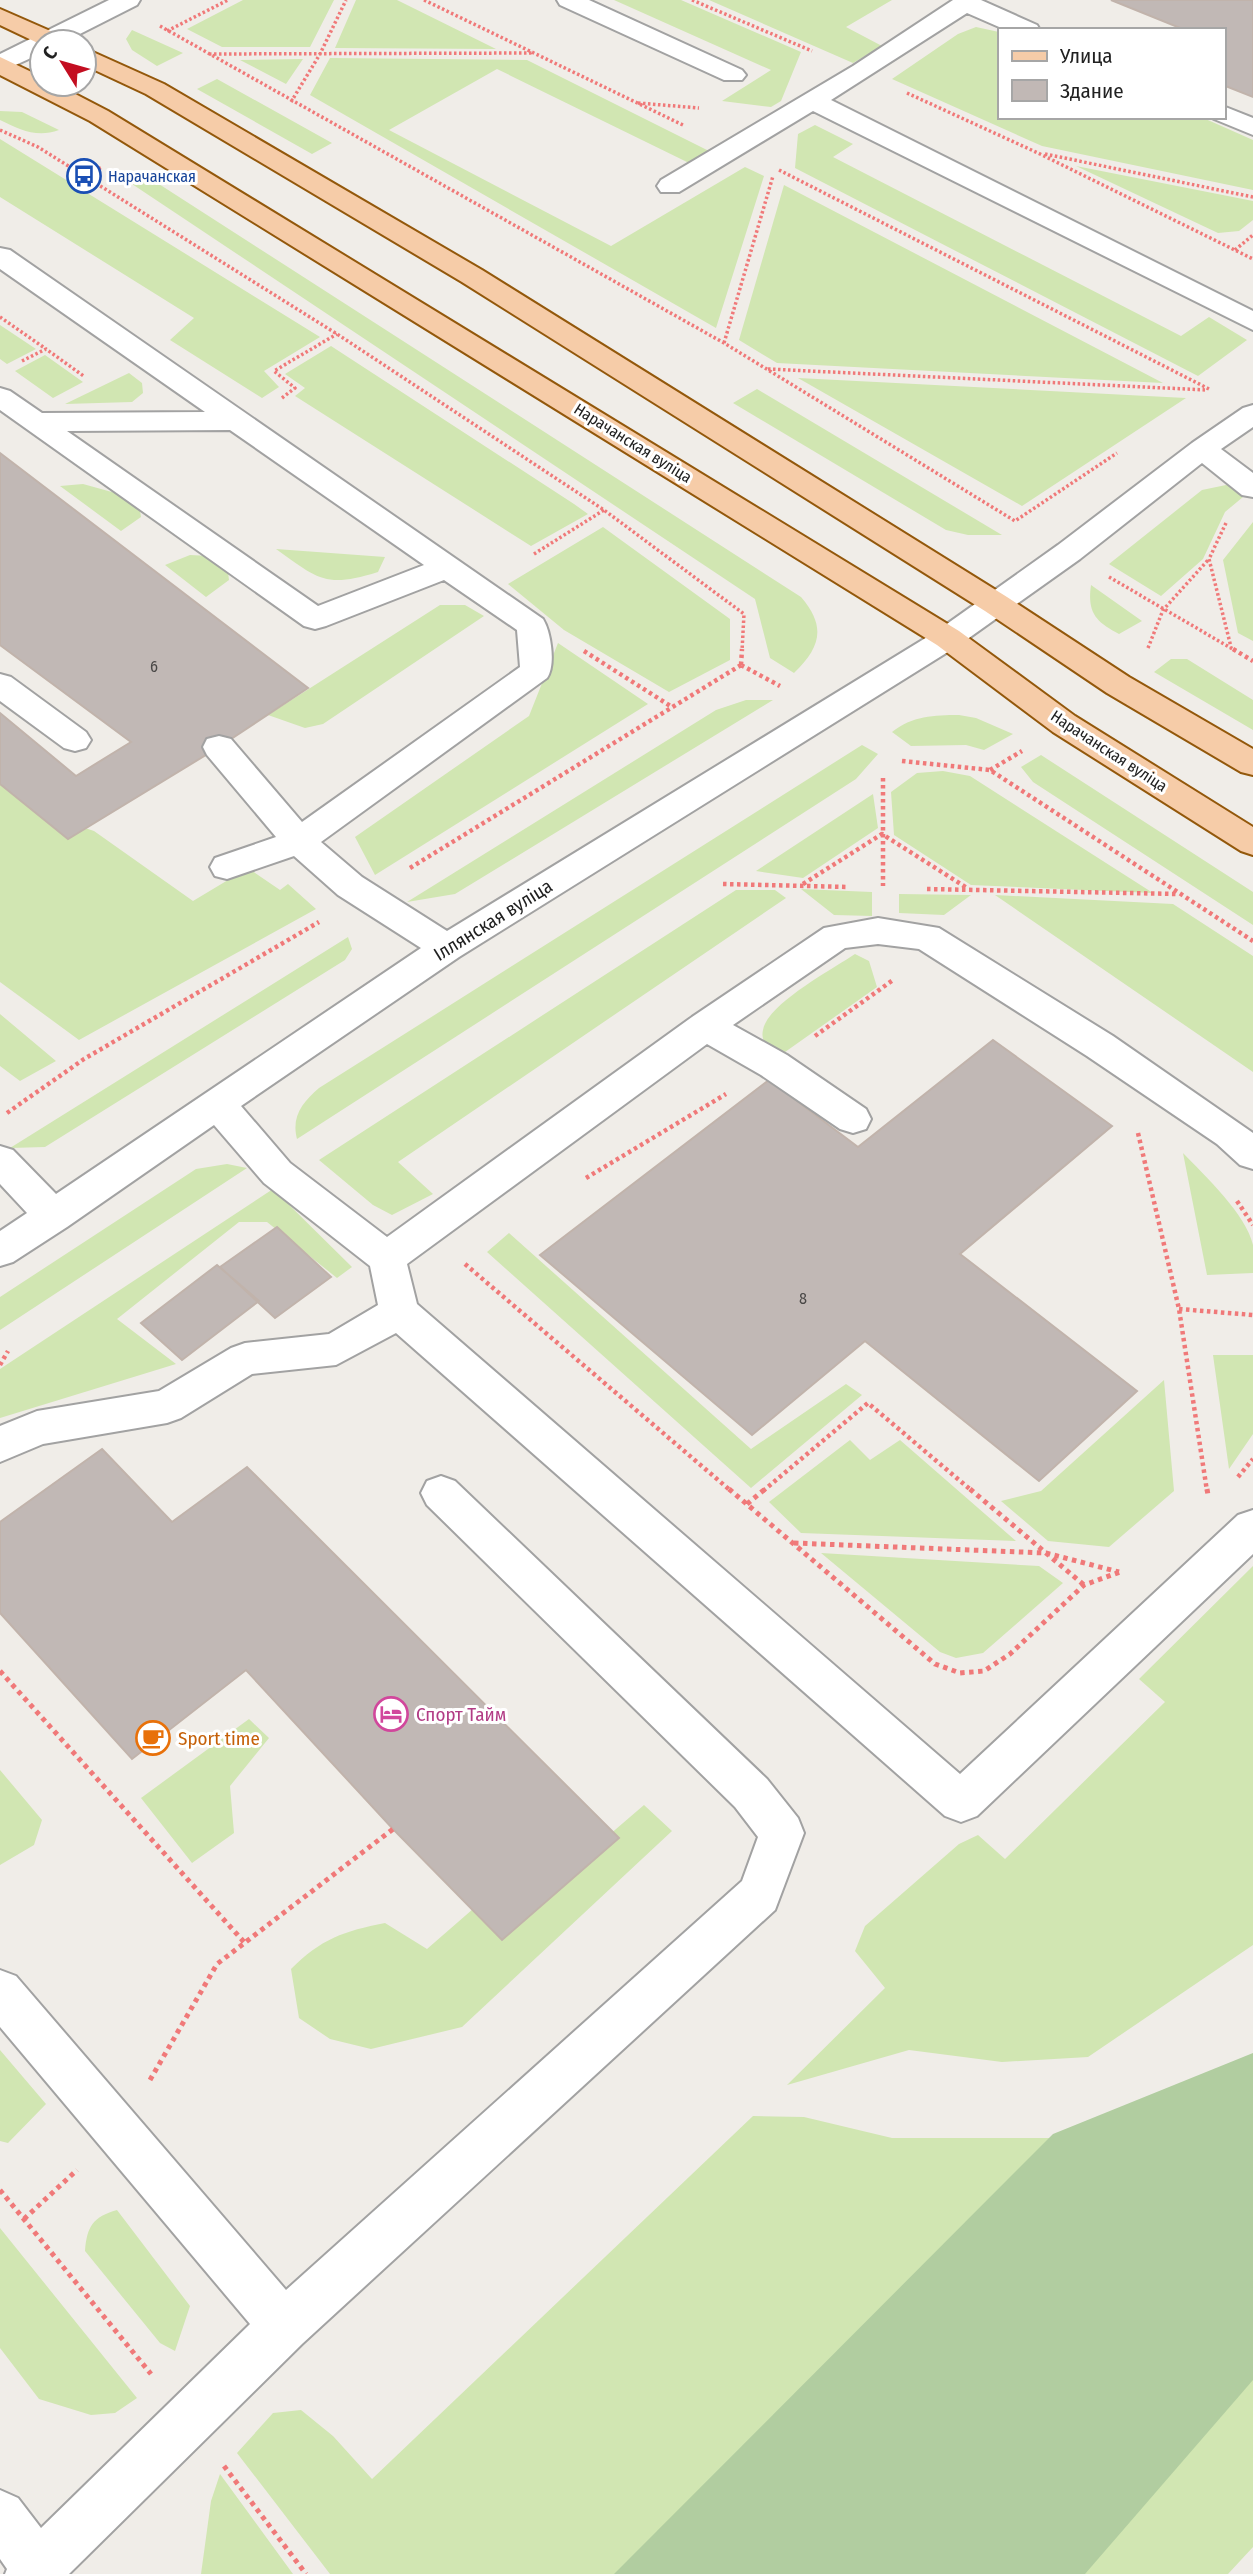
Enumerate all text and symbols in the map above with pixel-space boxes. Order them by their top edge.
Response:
north arrow [28,28,98,98]
legend [998,28,1225,119]
text: С [38,42,62,64]
text: Улица [1059,43,1113,69]
text: Здание [1060,78,1124,104]
bus stop icon: Нарачанская [65,157,103,195]
place label: Нарачанская [108,167,196,186]
street label: Нарачанская вуліца [571,399,695,487]
house number: 6 [150,657,158,676]
street label: Нарачанская вуліца [1047,706,1171,796]
street label: Іллянская вуліца [429,874,557,966]
house number: 8 [799,1289,807,1308]
hotel icon: Спорт Тайм [372,1695,410,1733]
place label: Спорт Тайм [416,1703,506,1726]
cafe icon: Sport time [134,1719,172,1757]
place label: Sport time [178,1727,260,1750]

